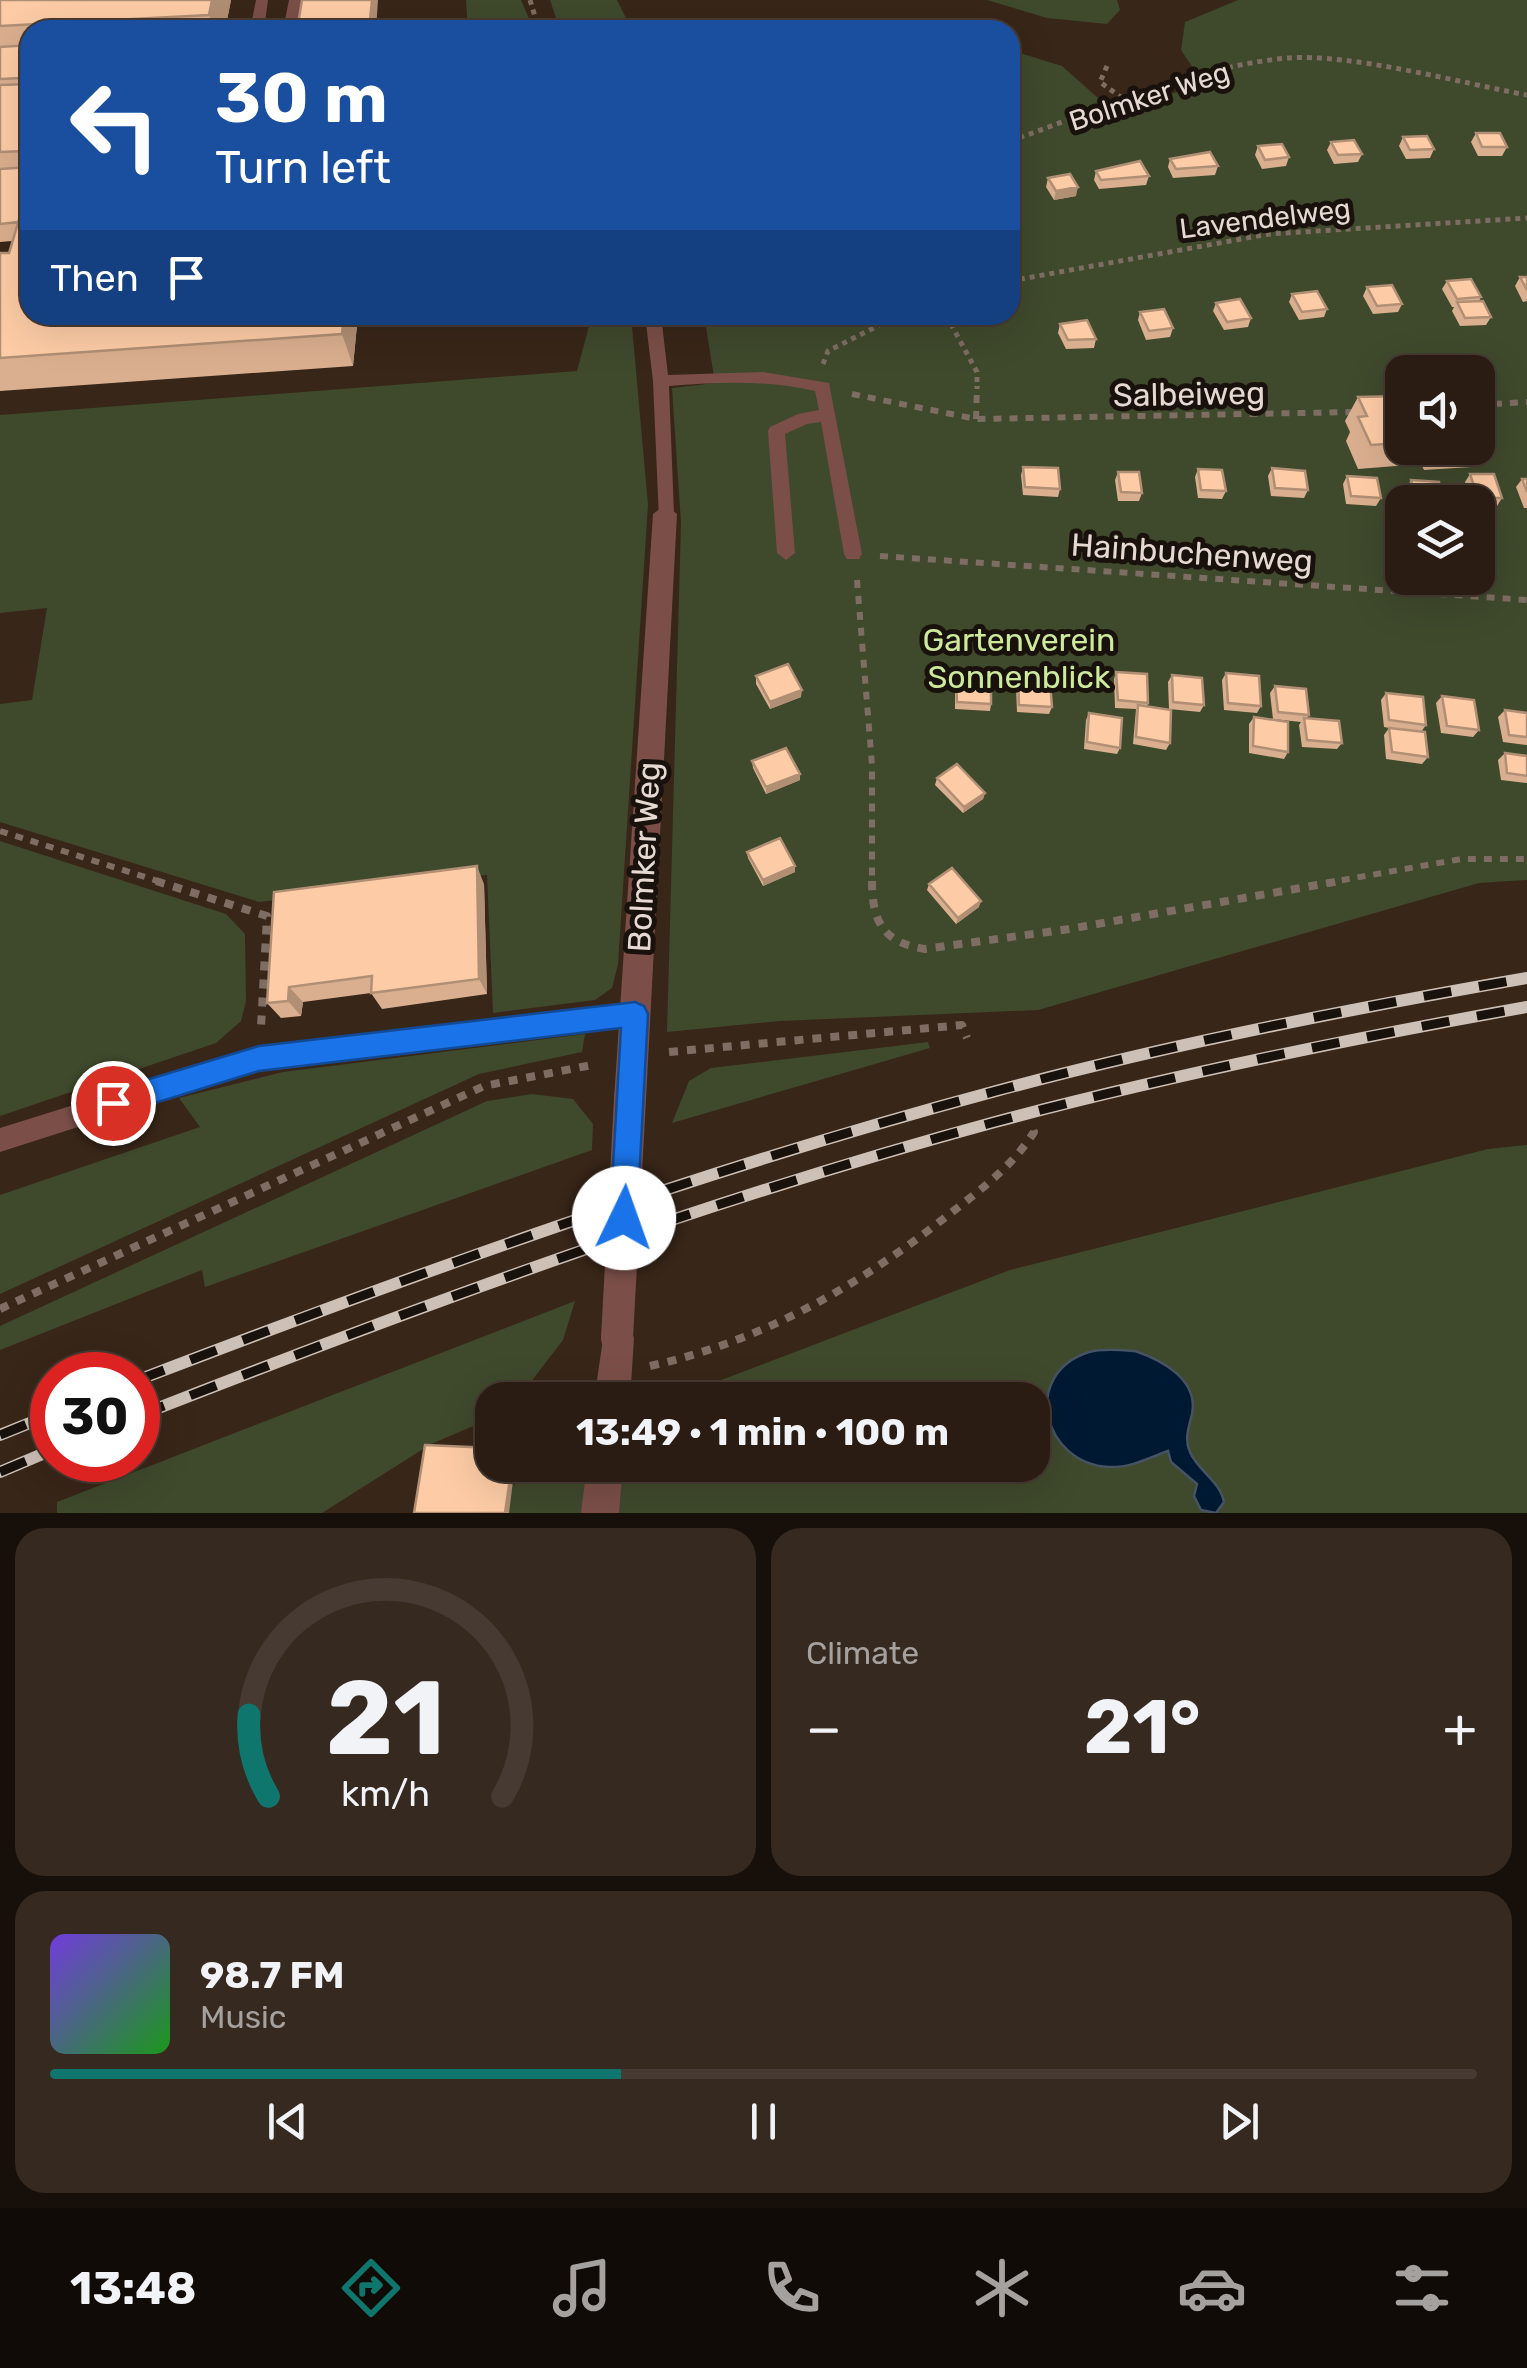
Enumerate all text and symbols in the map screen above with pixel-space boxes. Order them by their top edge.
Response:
street label: Bolmker Weg [1065,55,1233,138]
text: 30 m [215,57,388,140]
icon: left [50,60,180,190]
text: Turn left [215,141,391,194]
street label: Lavendelweg [1178,192,1353,245]
icon: arrive [159,250,214,305]
text: Then [50,255,139,301]
map controls [1385,355,1495,595]
button: sound [1385,355,1495,465]
street label: Salbeiweg [1113,374,1265,414]
button: layers [1385,485,1495,595]
street label: Hainbuchenweg [1070,526,1314,580]
park label: Gartenverein Sonnenblick [923,621,1115,696]
street label: Bolmker Weg [620,761,668,953]
pin [71,1061,156,1146]
icon: arrive [86,1076,141,1131]
position arrow [572,1166,676,1270]
speed limit sign: 30 [30,1352,160,1482]
text: 13:49 · 1 min · 100 m [576,1409,949,1455]
text: Climate [806,1634,919,1672]
text: 21 [326,1657,445,1780]
text: 21° [1084,1683,1201,1772]
text: − [806,1696,842,1761]
text: + [1443,1696,1477,1761]
text: km/h [341,1773,430,1815]
text: 98.7 FM [200,1952,344,1998]
text: Music [200,1998,286,2036]
icon: previous [260,2094,315,2149]
icon: pause [736,2094,791,2149]
icon: next [1212,2094,1267,2149]
icon: directions [336,2253,406,2323]
icon: music [547,2253,617,2323]
icon: phone [757,2253,827,2323]
icon: climate [967,2253,1037,2323]
icon: car [1177,2253,1247,2323]
icon: filters [1387,2253,1457,2323]
text: 13:48 [70,2262,196,2315]

